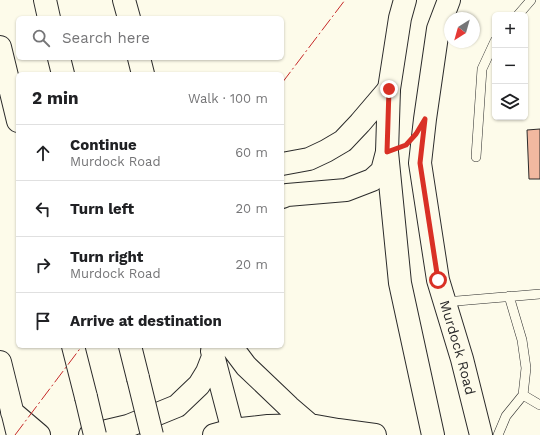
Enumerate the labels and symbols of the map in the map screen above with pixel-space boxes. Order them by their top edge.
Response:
north arrow [444,12,480,48]
route end [380,80,398,98]
route start [429,271,447,289]
street label: Murdock Road [437,298,479,396]

